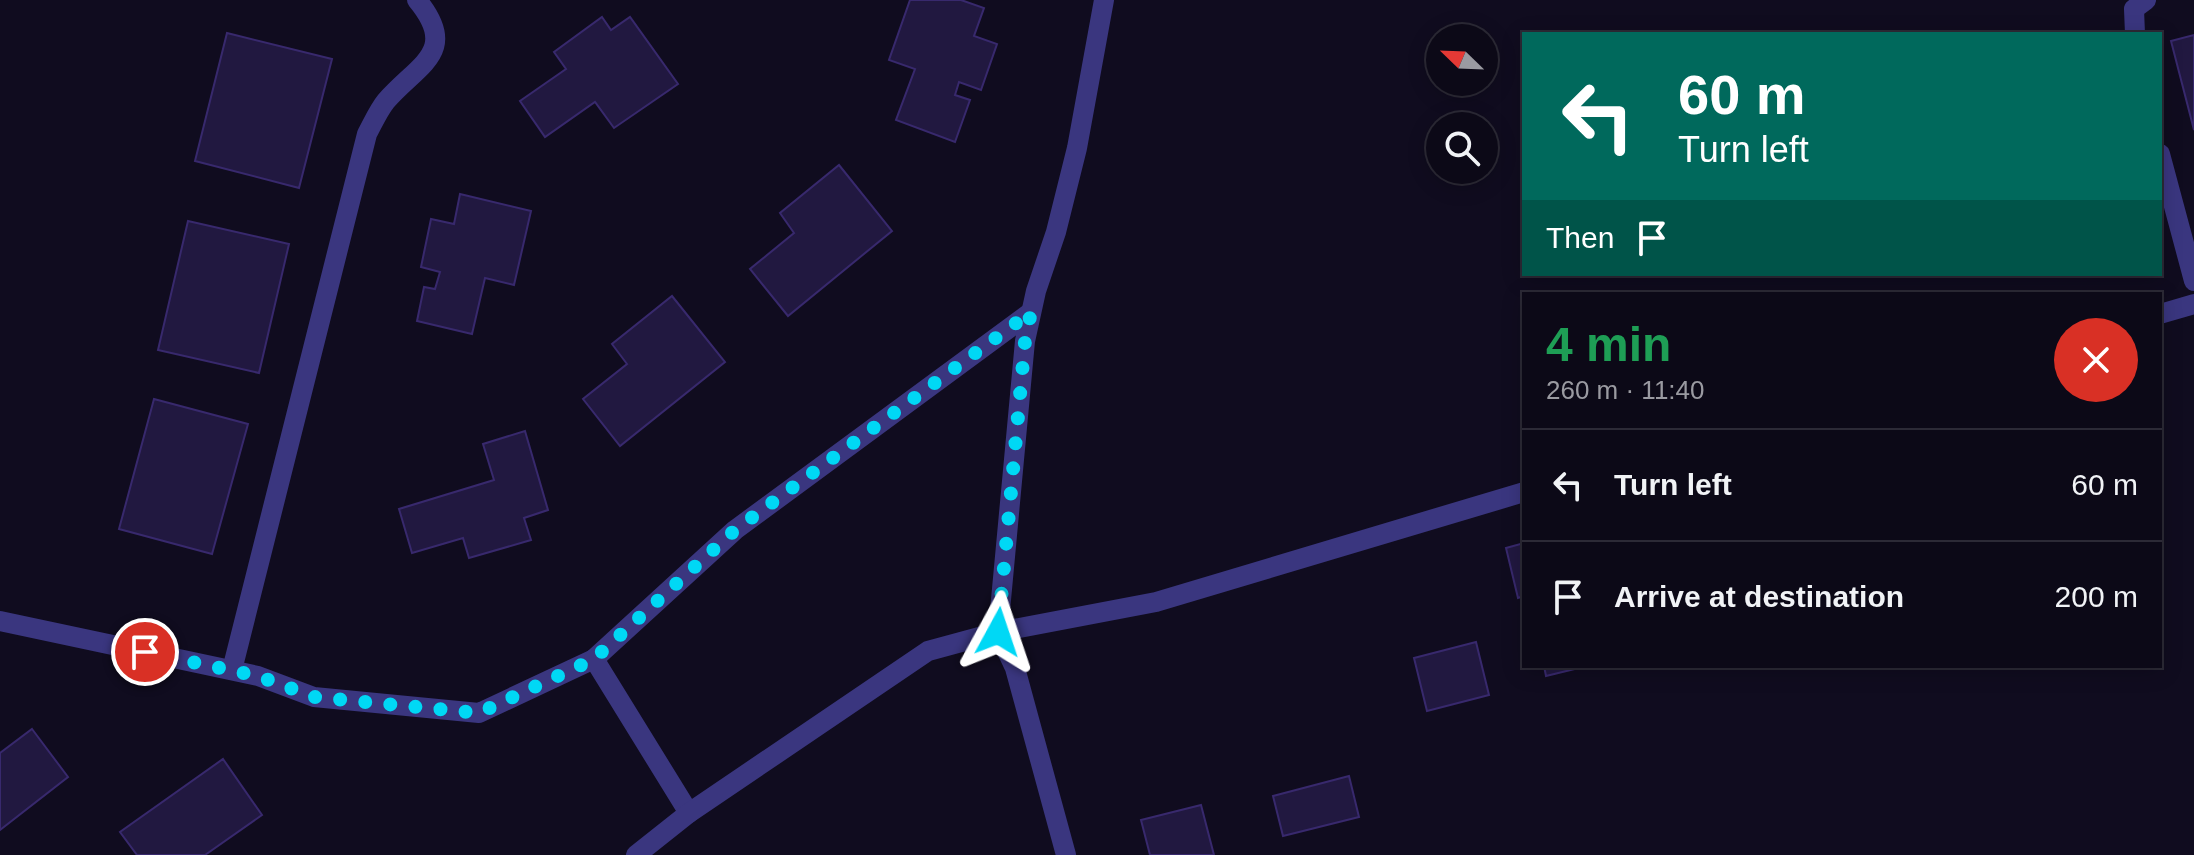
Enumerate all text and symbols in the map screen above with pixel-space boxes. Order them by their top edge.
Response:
north arrow [1426,24,1498,96]
map controls [1426,24,1498,184]
text: 60 m [1678,63,1806,126]
icon: left [1546,64,1650,168]
button: search [1426,112,1498,184]
text: Turn left [1678,129,1809,170]
icon: arrive [1630,216,1674,260]
text: Then [1546,221,1614,254]
text: 4 min [1546,318,1671,371]
button: close [2054,318,2138,402]
text: 260 m · 11:40 [1546,375,1705,405]
icon: left [1546,463,1590,507]
text: Turn left [1614,468,1732,501]
text: 60 m [2071,468,2138,501]
icon: arrive [1546,575,1590,619]
text: Arrive at destination [1614,580,1904,613]
text: 200 m [2055,580,2138,613]
position arrow [956,590,1040,674]
pin [111,618,179,686]
icon: arrive [123,630,167,674]

